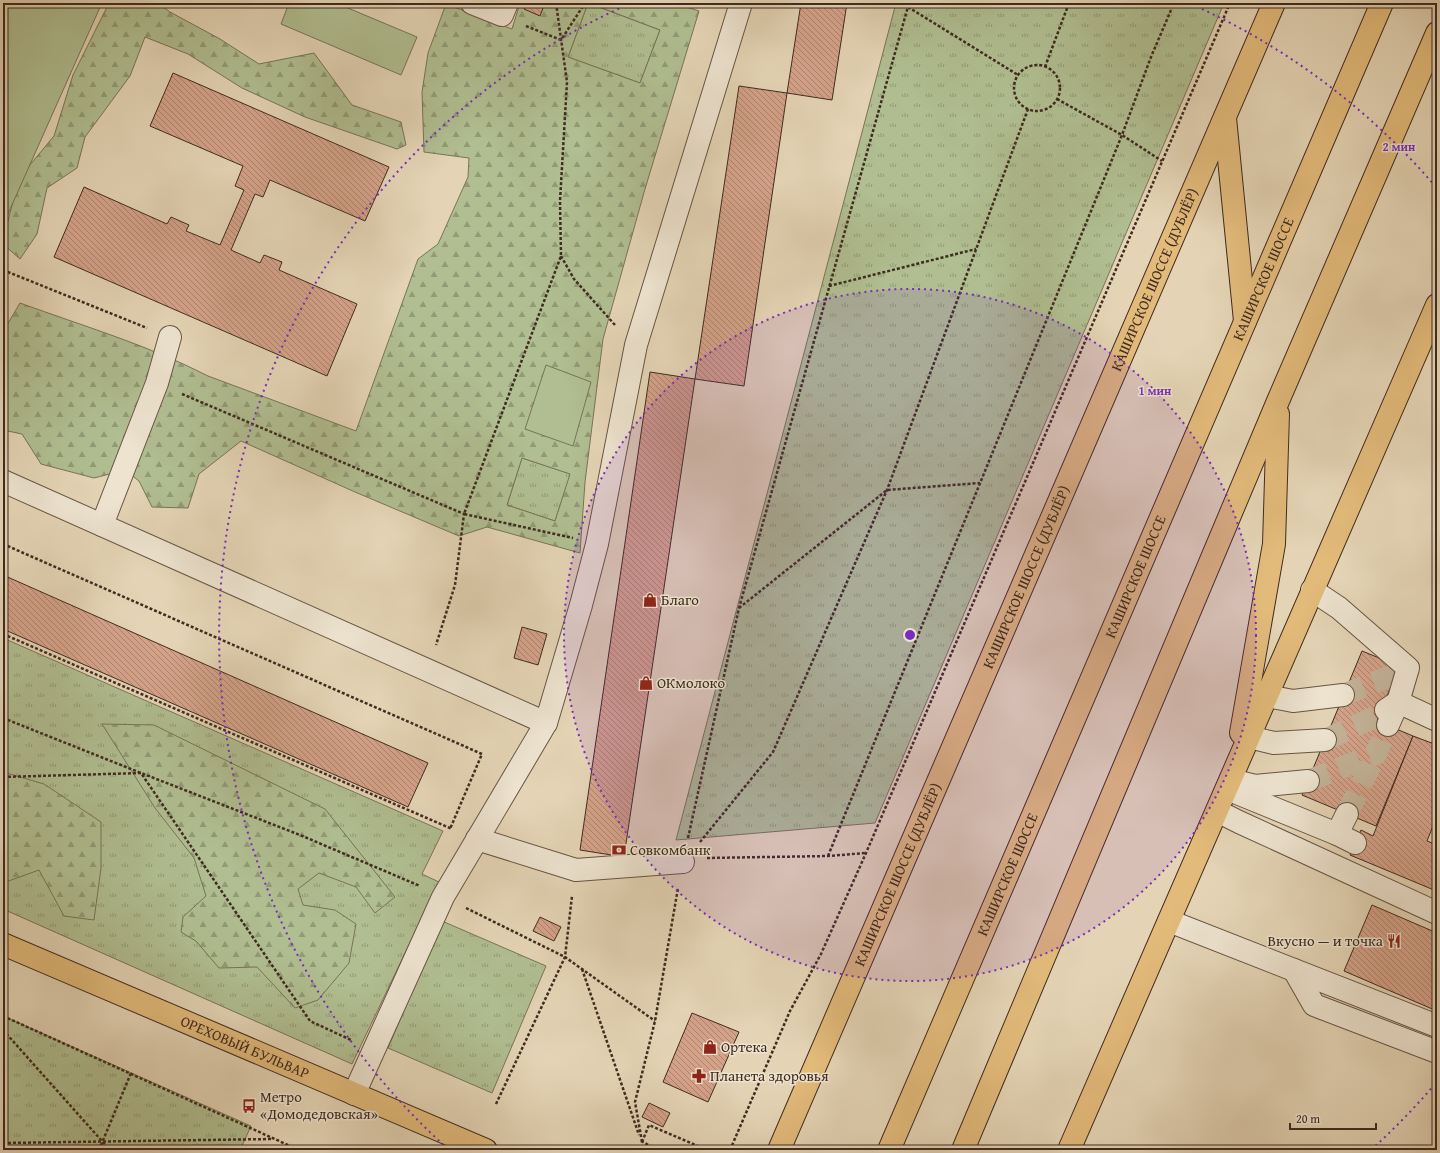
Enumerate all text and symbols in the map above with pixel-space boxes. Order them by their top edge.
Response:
text: 2 мин [1383,138,1416,155]
street label: КАШИРСКОЕ ШОССЕ (ДУБЛЁР) [1105,185,1203,374]
street label: КАШИРСКОЕ ШОССЕ [1227,214,1299,344]
text: 1 мин [1139,382,1172,399]
street label: КАШИРСКОЕ ШОССЕ (ДУБЛЁР) [977,482,1075,672]
street label: КАШИРСКОЕ ШОССЕ [1099,511,1171,641]
place label: Благо [661,589,699,610]
shop icon: Благо [642,592,658,608]
centre of rings [903,628,917,642]
place label: ОКмолоко [657,672,725,693]
shop icon: ОКмолоко [638,675,654,691]
street label: КАШИРСКОЕ ШОССЕ (ДУБЛЁР) [849,780,946,969]
street label: КАШИРСКОЕ ШОССЕ [971,809,1043,939]
place label: Совкомбанк [630,839,711,860]
bank icon: Совкомбанк [611,842,627,858]
place label: Вкусно — и точка [1268,930,1384,951]
restaurant icon: Вкусно — и точка [1386,933,1402,949]
street label: ОРЕХОВЫЙ БУЛЬВАР [178,1010,313,1083]
place label: Ортека [721,1036,768,1057]
shop icon: Ортека [702,1039,718,1055]
place label: Планета здоровья [710,1065,829,1086]
pharmacy icon: Планета здоровья [691,1068,707,1084]
place label: Метро «Домодедовская» [260,1086,378,1124]
bus stop icon: Метро «Домодедовская» [241,1098,257,1114]
scale bar [1290,1105,1376,1131]
text: 20 m [1296,1110,1320,1127]

